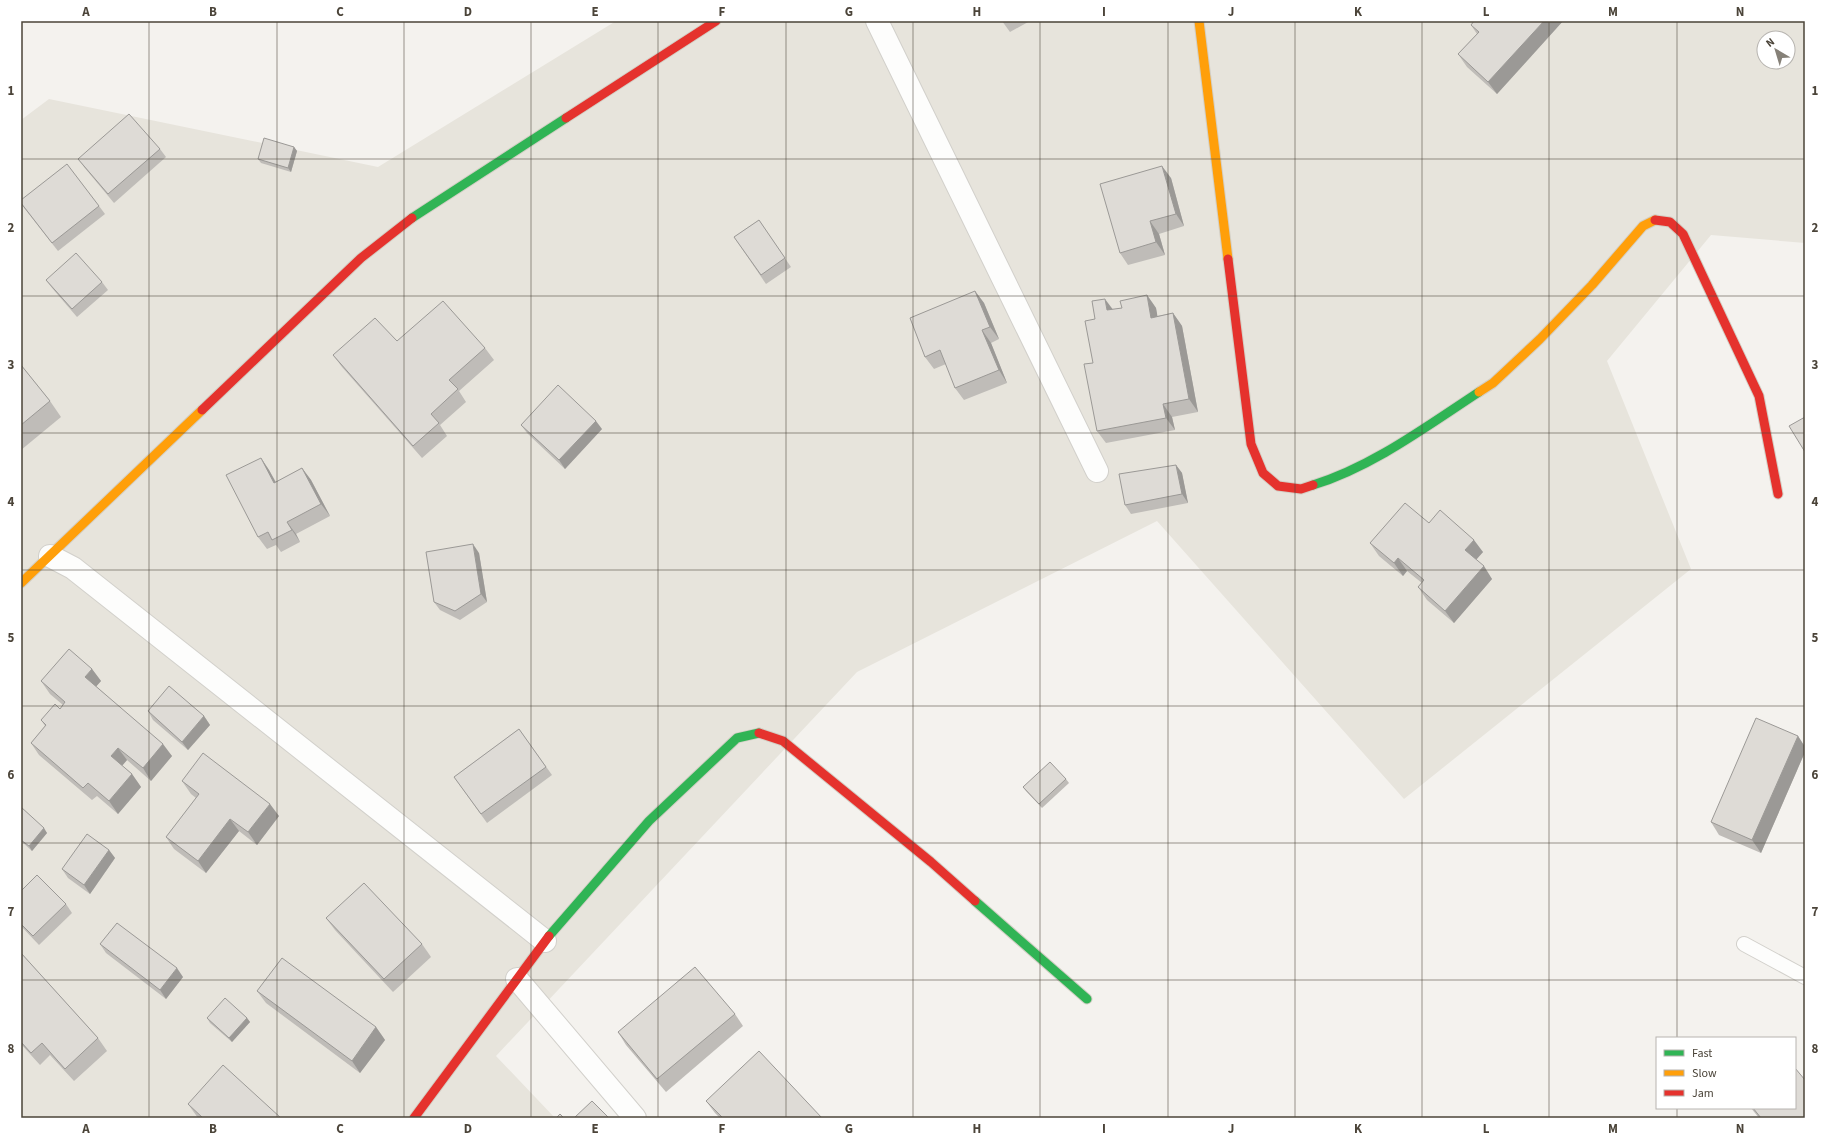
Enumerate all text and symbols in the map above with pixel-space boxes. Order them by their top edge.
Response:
text: A [81,3,90,21]
text: B [209,3,217,21]
text: C [336,3,344,21]
text: D [464,3,472,21]
text: E [591,3,599,21]
text: F [719,3,726,21]
text: G [845,3,853,21]
text: H [973,3,981,21]
text: I [1102,3,1106,21]
text: J [1228,3,1234,21]
text: K [1354,3,1363,21]
text: L [1483,3,1490,21]
text: M [1608,3,1618,21]
text: N [1736,3,1744,21]
north arrow [1756,30,1796,70]
text: N [1763,34,1778,51]
text: 1 [8,82,15,100]
text: 1 [1812,82,1819,100]
text: 2 [8,219,15,237]
text: 2 [1812,219,1819,237]
text: 3 [8,356,15,374]
text: 3 [1812,356,1819,374]
text: 4 [8,493,15,511]
text: 4 [1812,493,1819,511]
text: 5 [8,629,15,647]
text: 5 [1812,629,1819,647]
text: 6 [8,766,15,784]
text: 6 [1812,766,1819,784]
text: 7 [8,903,15,921]
text: 7 [1812,903,1819,921]
legend [1656,1037,1796,1109]
text: 8 [8,1040,15,1058]
text: 8 [1812,1040,1819,1058]
text: Fast [1692,1045,1712,1062]
text: Slow [1692,1065,1717,1082]
text: Jam [1692,1085,1714,1102]
text: A [81,1120,90,1138]
text: B [209,1120,217,1138]
text: C [336,1120,344,1138]
text: D [464,1120,472,1138]
text: E [591,1120,599,1138]
text: F [719,1120,726,1138]
text: G [845,1120,853,1138]
text: H [973,1120,981,1138]
text: I [1102,1120,1106,1138]
text: J [1228,1120,1234,1138]
text: K [1354,1120,1363,1138]
text: L [1483,1120,1490,1138]
text: M [1608,1120,1618,1138]
text: N [1736,1120,1744,1138]

